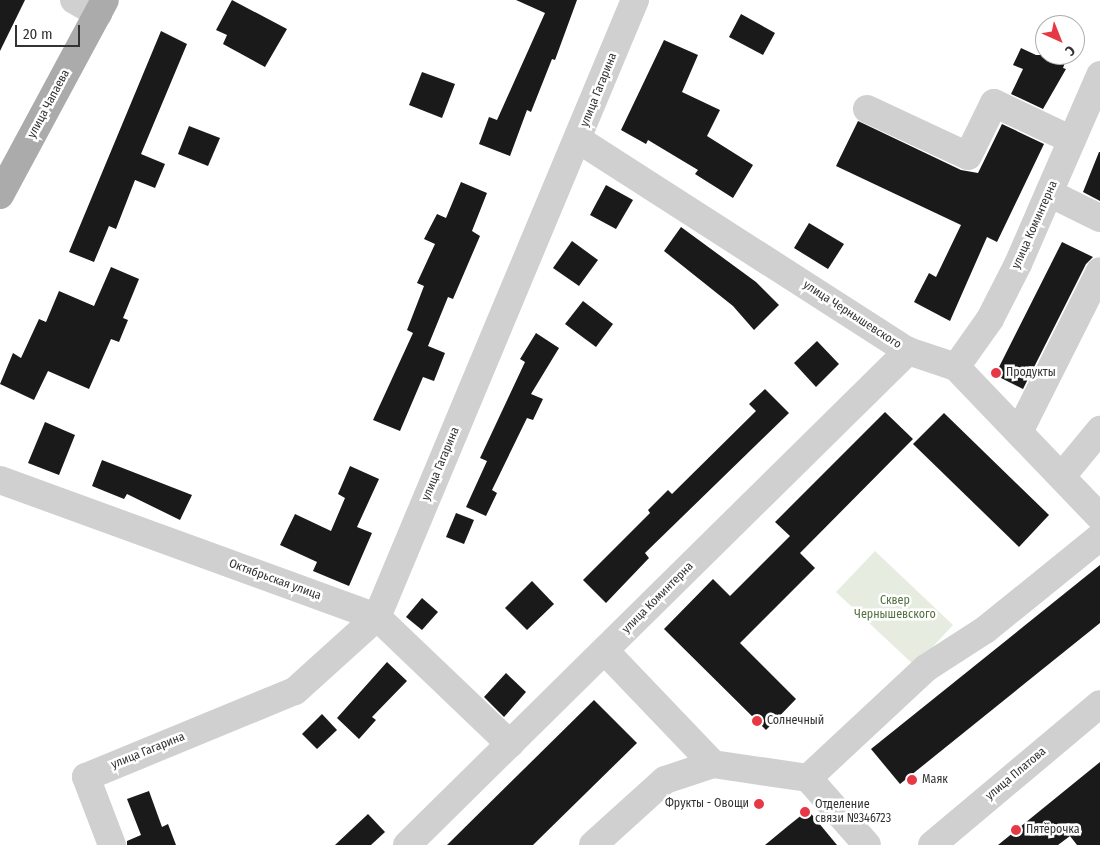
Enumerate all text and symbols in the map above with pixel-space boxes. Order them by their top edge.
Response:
scale bar [18,15,82,47]
north arrow [1035,15,1085,65]
text: 20 m [23,25,53,43]
text: С [1062,42,1079,59]
street label: улица Гагарина [578,51,620,129]
street label: улица Чапаева [25,67,73,141]
street label: улица Коминтерна [1009,179,1061,271]
street label: улица Чернышевского [800,278,904,352]
place label: Продукты [1006,366,1056,380]
marker: Продукты [990,367,1002,379]
street label: улица Гагарина [419,425,463,503]
street label: Октябрьская улица [227,557,323,603]
street label: улица Коминтерна [619,559,697,637]
park label: Сквер Чернышевского [854,594,936,622]
place label: Солнечный [767,714,824,728]
marker: Солнечный [751,715,763,727]
street label: улица Гагарина [109,730,187,772]
street label: улица Платова [983,745,1049,803]
place label: Маяк [922,773,948,787]
marker: Маяк [906,774,918,786]
place label: Фрукты - Овощи [665,797,749,811]
marker: Фрукты - Овощи [753,798,765,810]
place label: Отделение связи №346723 [815,798,891,826]
marker: Отделение связи №346723 [799,806,811,818]
place label: Пятёрочка [1026,823,1080,837]
marker: Пятёрочка [1010,824,1022,836]

